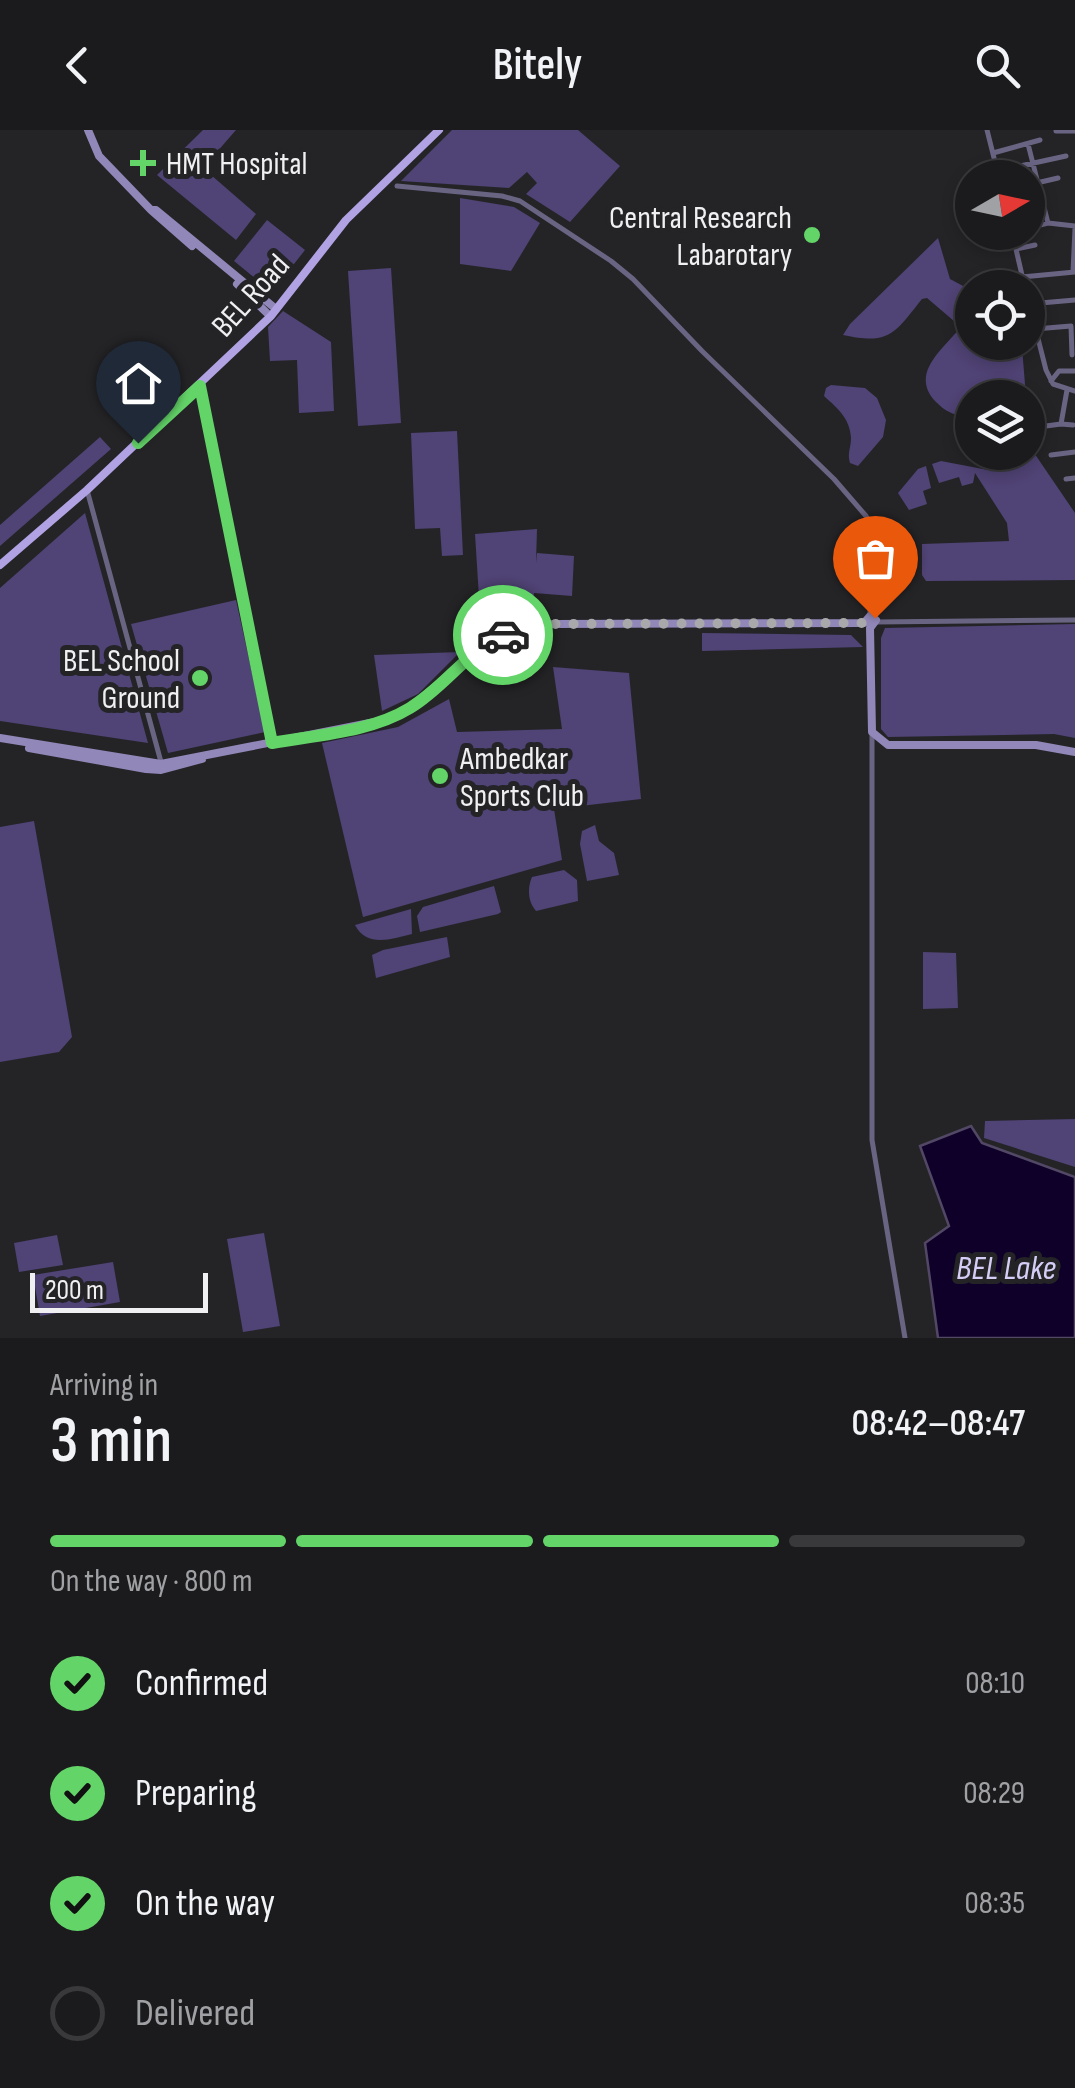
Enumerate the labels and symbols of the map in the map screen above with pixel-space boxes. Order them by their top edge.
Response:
place label: HMT Hospital [166,145,307,184]
marker: HMT Hospital [130,150,156,176]
north arrow [955,160,1045,250]
place label: Central Research Labarotary [609,199,792,275]
marker: Central Research Labarotary [801,224,823,246]
street label: BEL Road [204,247,298,345]
pin [96,341,181,444]
pin [833,516,918,619]
courier [453,585,553,685]
place label: BEL School Ground [63,642,180,718]
marker: BEL School Ground [189,667,211,689]
place label: Ambedkar Sports Club [459,740,584,816]
marker: Ambedkar Sports Club [429,765,451,787]
water label: BEL Lake [956,1247,1056,1290]
scale bar [30,1268,208,1312]

